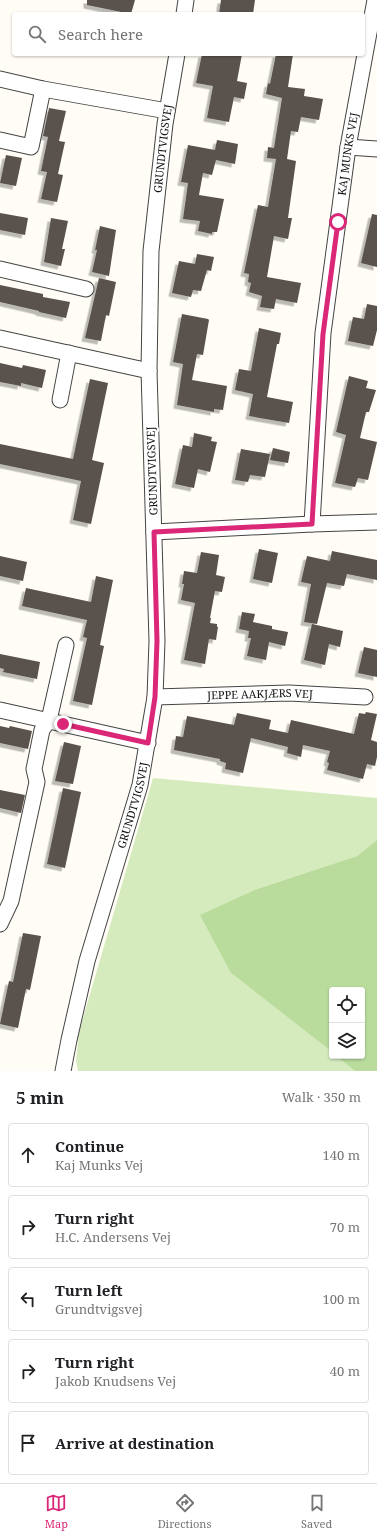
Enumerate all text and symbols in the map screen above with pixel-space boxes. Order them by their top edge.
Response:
search box [12,12,365,56]
icon: search [26,23,48,45]
text: Search here [58,24,143,44]
street label: GRUNDTVIGSVEJ [149,103,175,194]
street label: KAJ MUNKS VEJ [334,111,361,196]
route start [329,213,347,231]
street label: GRUNDTVIGSVEJ [142,426,161,516]
street label: JEPPE AAKJÆRS VEJ [206,685,313,702]
route end [54,715,72,733]
street label: GRUNDTVIGSVEJ [113,761,151,850]
map controls [329,987,365,1059]
button: locate [329,987,365,1023]
button: layers [329,1023,365,1059]
text: 5 min [16,1086,64,1109]
text: Walk · 350 m [282,1088,361,1106]
text: Continue [55,1136,124,1156]
icon: ahead [17,1144,39,1166]
text: 140 m [323,1146,360,1164]
text: Kaj Munks Vej [55,1156,143,1174]
text: Turn right [55,1208,134,1228]
icon: right [17,1216,39,1238]
text: 70 m [330,1218,360,1236]
text: H.C. Andersens Vej [55,1228,171,1246]
text: Turn left [55,1280,123,1300]
icon: left [17,1288,39,1310]
text: 100 m [323,1290,360,1308]
text: Grundtvigsvej [55,1300,143,1318]
text: Turn right [55,1352,134,1372]
icon: right [17,1360,39,1382]
text: 40 m [330,1362,360,1380]
text: Jakob Knudsens Vej [55,1372,176,1390]
icon: arrive [17,1432,39,1454]
text: Arrive at destination [55,1433,214,1453]
tab: Map [45,1492,68,1531]
tab: Directions [158,1492,211,1531]
tab: Saved [301,1492,332,1531]

